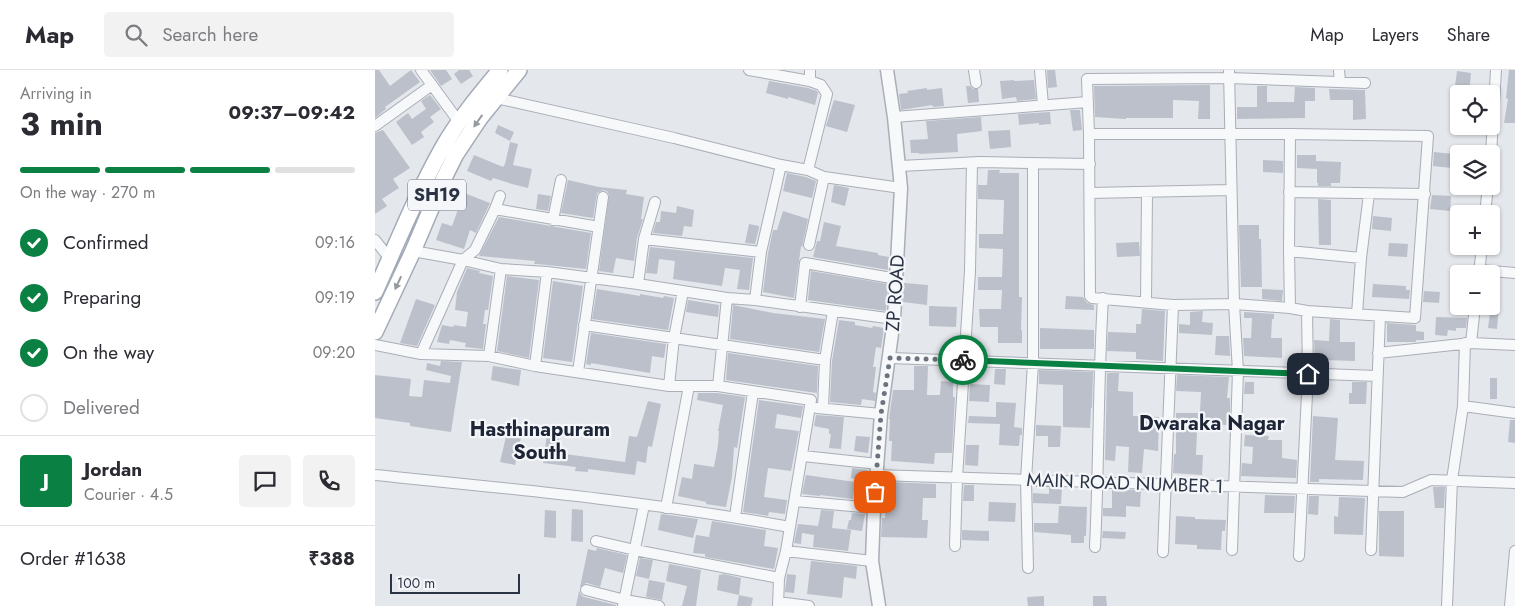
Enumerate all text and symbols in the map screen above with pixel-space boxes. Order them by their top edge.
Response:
search box [104,12,454,57]
text: Map [25,17,74,52]
icon: search [122,21,150,49]
text: Search here [162,21,258,48]
text: Map [1310,22,1344,48]
text: Layers [1372,22,1419,48]
text: Share [1447,22,1490,48]
text: Arriving in [20,82,92,105]
map controls [1450,85,1500,315]
button: locate [1450,85,1500,135]
text: 09:37–09:42 [229,99,355,126]
text: 3 min [20,101,103,147]
one-way arrow [473,115,482,128]
button: layers [1450,145,1500,195]
road number: SH19 [408,180,466,210]
text: On the way · 270 m [20,181,155,204]
button: + [1450,205,1500,255]
icon: check [20,229,48,257]
text: Confirmed [63,229,149,256]
text: 09:16 [315,231,355,254]
street label: ZP ROAD [879,254,911,332]
button: − [1450,265,1500,315]
one-way arrow [394,275,403,290]
icon: check [20,284,48,312]
text: Preparing [63,284,141,311]
text: 09:19 [315,286,355,309]
courier [938,335,988,385]
icon: check [20,339,48,367]
text: On the way [63,339,154,366]
text: 09:20 [313,341,355,364]
icon: bike [949,346,977,374]
pin [1287,353,1329,395]
icon: home [1294,360,1322,388]
text: Delivered [63,394,140,421]
district label: Dwaraka Nagar [1139,409,1286,438]
district label: Hasthinapuram South [470,415,610,467]
button: chat [239,455,291,507]
button: phone [303,455,355,507]
text: Jordan [84,456,142,483]
street label: MAIN ROAD NUMBER 1 [1026,466,1224,500]
text: J [43,467,49,494]
pin [854,471,896,513]
icon: bag [861,478,889,506]
text: Courier · 4.5 [84,483,173,506]
text: Order #1638 [20,545,126,572]
text: ₹388 [309,545,355,572]
scale bar [390,571,520,594]
text: 100 m [397,573,435,593]

